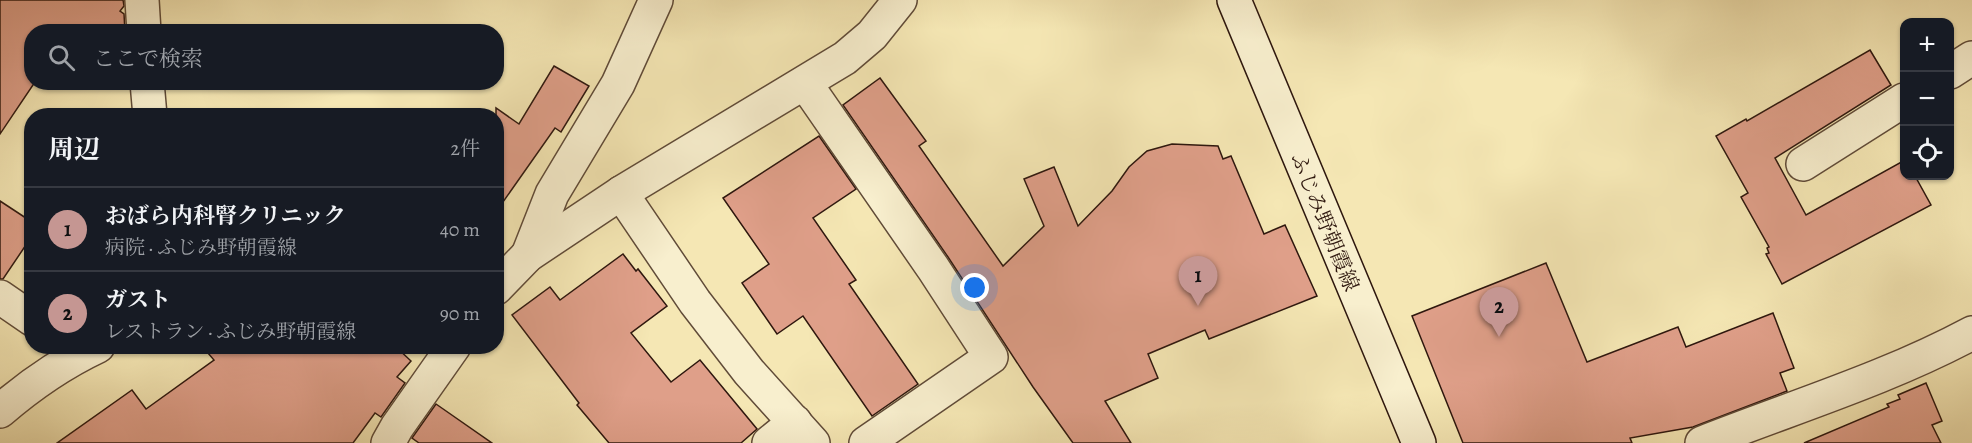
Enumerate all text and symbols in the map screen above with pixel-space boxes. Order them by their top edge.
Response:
map controls [1900,18,1954,180]
button: + [1900,18,1954,72]
search box [24,24,504,90]
icon: search [45,41,78,74]
text: ここで検索 [93,44,203,74]
button: − [1900,72,1954,126]
button: locate [1900,126,1954,180]
text: 周辺 [48,132,100,167]
text: 2件 [451,135,480,162]
street label: ふじみ野朝霞線 [1284,149,1366,295]
text: おばら内科腎クリニック [105,201,346,231]
text: 1 [64,216,71,243]
text: 40 m [440,216,480,243]
text: 病院 · ふじみ野朝霞線 [105,234,297,261]
pin: 1 [1178,256,1218,306]
your location [960,273,989,302]
text: ガスト [105,285,171,315]
pin: 2 [1480,288,1518,337]
text: 2 [63,300,72,327]
text: 90 m [440,300,480,327]
text: レストラン · ふじみ野朝霞線 [105,318,356,345]

